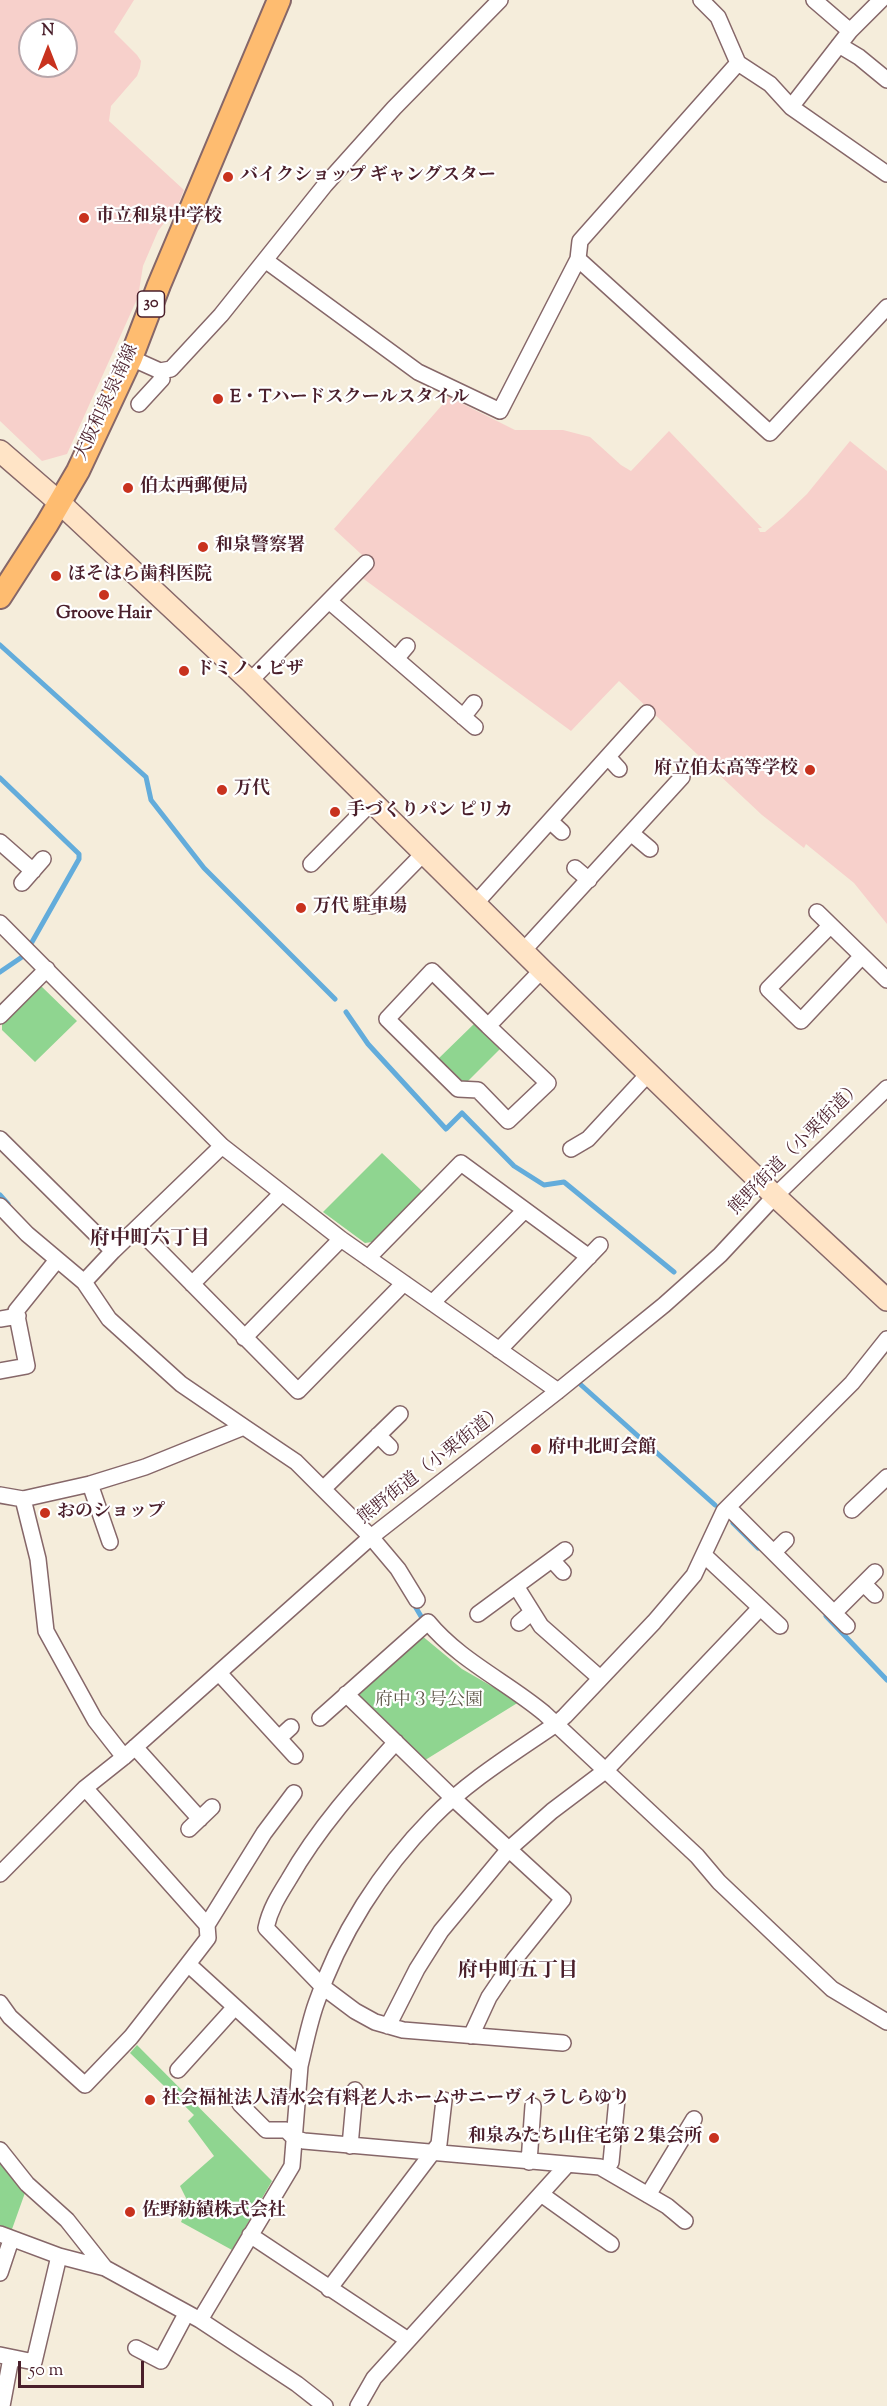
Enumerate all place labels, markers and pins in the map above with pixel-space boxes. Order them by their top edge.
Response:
place label: バイクショップ ギャングスター [240,166,496,188]
marker: バイクショップ ギャングスター [221,170,235,184]
place label: 市立和泉中学校 [96,207,222,229]
marker: 市立和泉中学校 [77,211,91,225]
place label: E・Tハードスクールスタイル [230,388,470,410]
marker: E・Tハードスクールスタイル [211,392,225,406]
place label: 伯太西郵便局 [140,477,248,499]
marker: 伯太西郵便局 [121,481,135,495]
place label: 和泉警察署 [215,536,305,558]
marker: 和泉警察署 [196,540,210,554]
place label: ほそはら歯科医院 [68,565,212,587]
marker: ほそはら歯科医院 [49,569,63,583]
marker: Groove Hair [97,588,111,602]
place label: Groove Hair [56,604,152,626]
place label: ドミノ・ピザ [196,660,304,682]
marker: ドミノ・ピザ [177,664,191,678]
place label: 府立伯太高等学校 [654,759,798,781]
marker: 府立伯太高等学校 [803,763,817,777]
place label: 万代 [234,779,270,801]
marker: 万代 [215,783,229,797]
place label: 手づくりパン ピリカ [347,801,513,823]
marker: 手づくりパン ピリカ [328,805,342,819]
place label: 万代 駐車場 [313,897,407,919]
marker: 万代 駐車場 [294,901,308,915]
place label: 府中北町会館 [548,1438,656,1460]
marker: 府中北町会館 [529,1442,543,1456]
place label: おのショップ [57,1502,165,1524]
marker: おのショップ [38,1506,52,1520]
place label: 社会福祉法人清水会有料老人ホームサニーヴィラしらゆり [162,2089,630,2111]
marker: 社会福祉法人清水会有料老人ホームサニーヴィラしらゆり [143,2093,157,2107]
place label: 和泉みたち山住宅第２集会所 [468,2127,702,2149]
marker: 和泉みたち山住宅第２集会所 [707,2131,721,2145]
place label: 佐野紡績株式会社 [142,2201,286,2223]
marker: 佐野紡績株式会社 [123,2205,137,2219]

